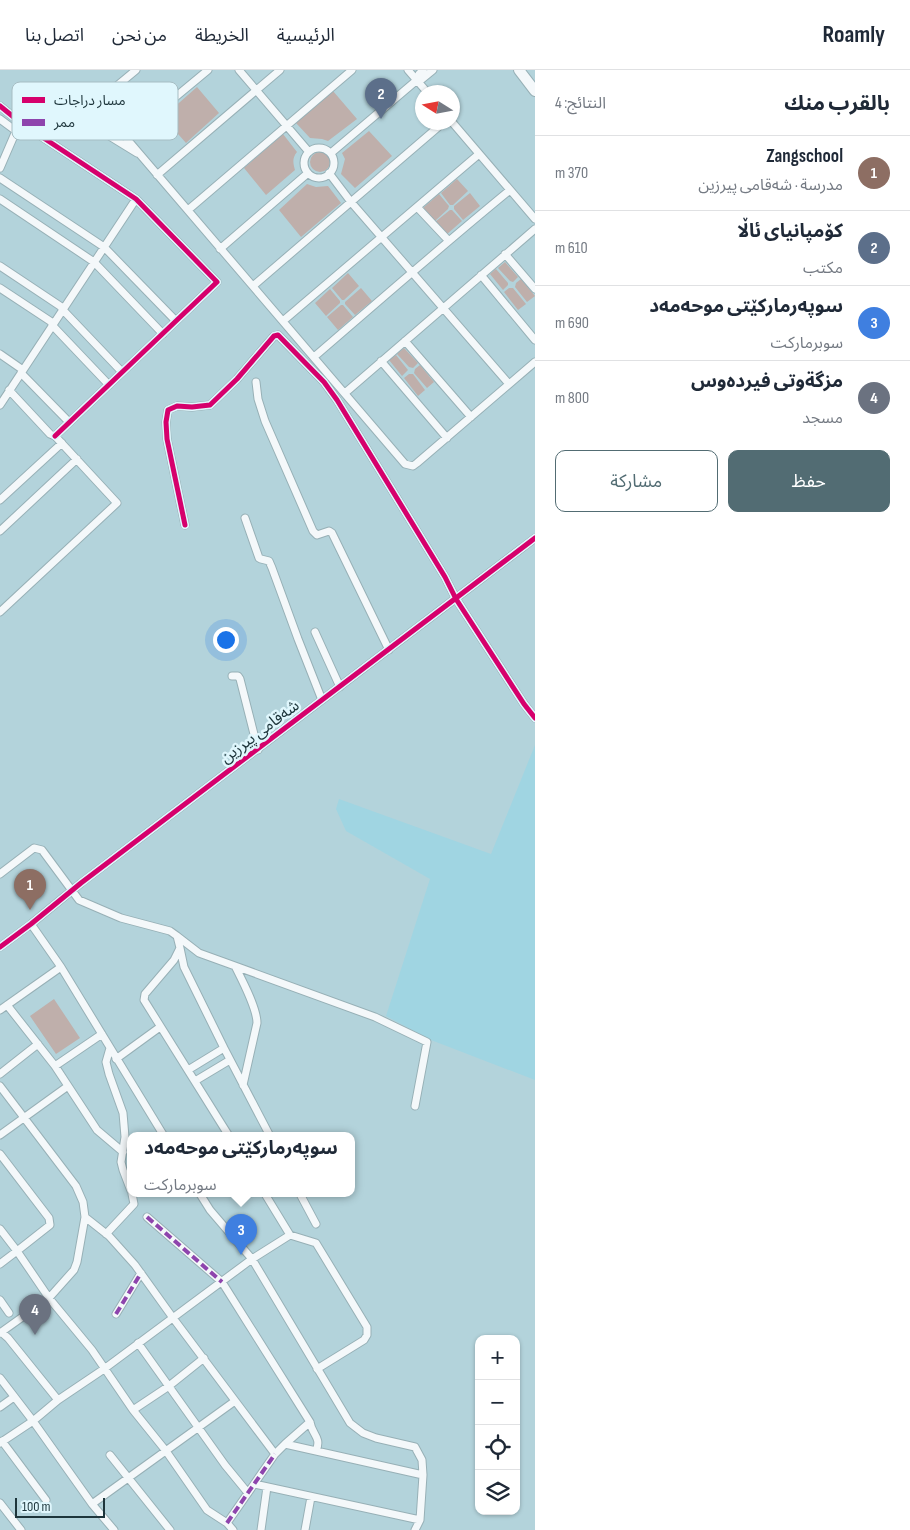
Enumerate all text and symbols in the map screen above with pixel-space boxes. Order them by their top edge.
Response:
text: Roamly [822,20,885,49]
text: اتصل بنا [25,25,84,46]
text: من نحن [112,25,167,46]
text: الخريطة [195,25,249,46]
text: الرئيسية [277,25,335,46]
pin: 2 [365,78,397,119]
legend [12,82,178,140]
north arrow [415,85,460,130]
text: بالقرب منك [784,91,890,116]
text: مسار دراجات [54,92,126,109]
text: النتائج: 4 [555,94,606,113]
text: ممر [53,114,75,131]
text: Zangschool [766,145,843,168]
text: 370 m [555,164,588,183]
text: 1 [871,164,877,183]
text: مدرسة · شەقامی پیرزین [698,176,843,195]
text: کۆمپانیای ئاڵا [737,220,843,243]
text: 610 m [555,239,588,258]
text: 2 [871,239,878,258]
text: مكتب [803,259,843,278]
text: سوپەرمارکێتی موحەمەد [649,295,843,318]
text: 690 m [555,314,589,333]
text: 3 [870,314,878,333]
text: سوبرماركت [771,334,843,353]
text: مزگةوتی فیردەوس [691,370,843,393]
text: 800 m [555,389,589,408]
text: 4 [870,389,878,408]
text: مسجد [802,409,843,428]
button: مشاركة [555,450,718,512]
button: حفظ [728,450,890,512]
your location [213,627,239,653]
street label: شەقامی پیرزین [217,696,303,768]
pin: 1 [14,869,46,910]
popup [127,1132,355,1197]
text: سوپەرمارکێتی موحەمەد [144,1137,338,1160]
text: سوبرماركت [144,1176,217,1195]
pin: 3 [225,1214,257,1255]
pin: 4 [19,1294,51,1335]
map controls [475,1335,520,1515]
button: + [475,1335,520,1380]
button: − [475,1380,520,1425]
button: locate [475,1425,520,1470]
button: layers [475,1470,520,1515]
scale bar [15,1495,105,1518]
text: 100 m [22,1498,51,1515]

